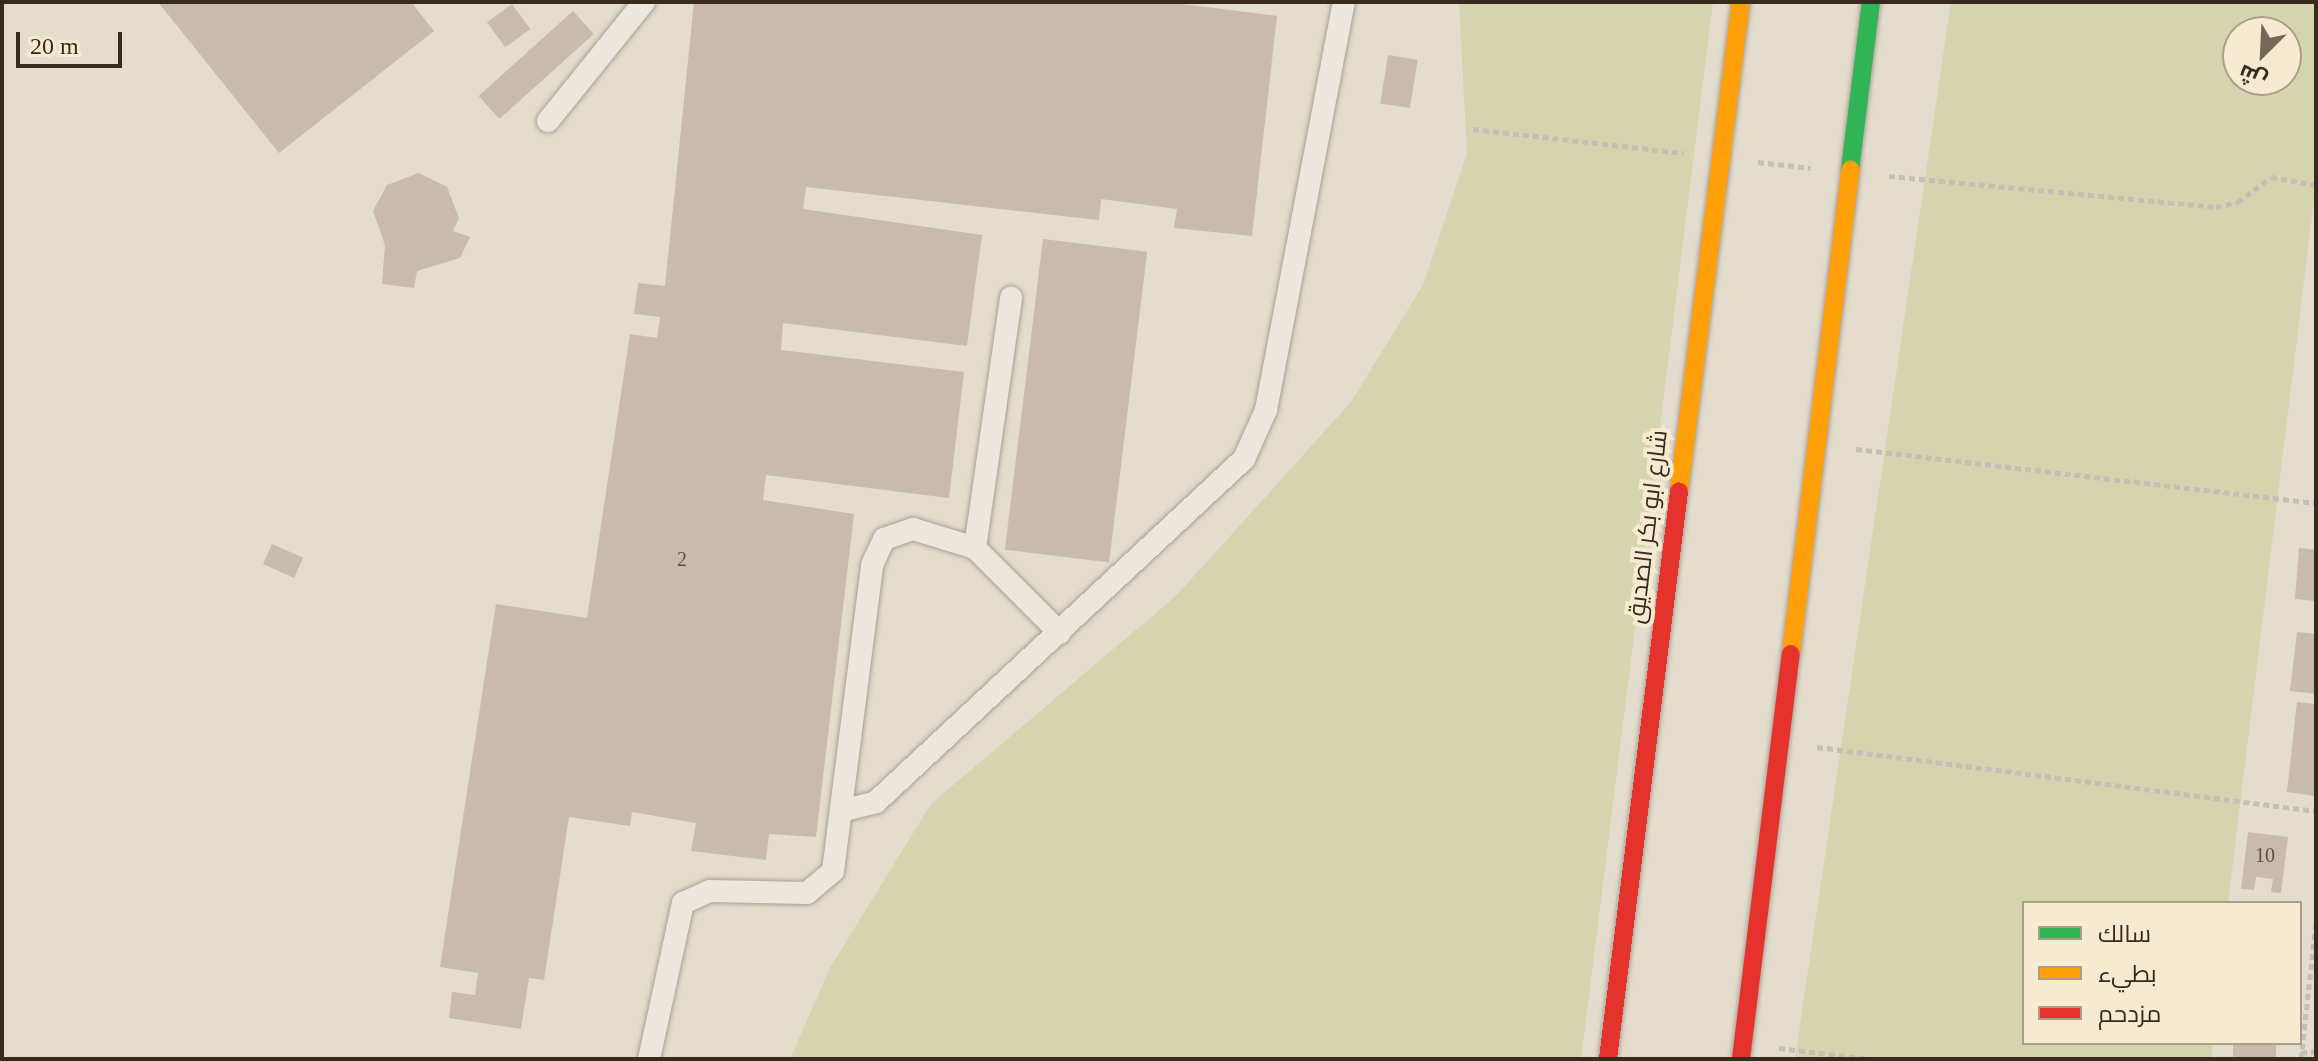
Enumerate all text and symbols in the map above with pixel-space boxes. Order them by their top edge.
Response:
scale bar [20,16,126,66]
north arrow [2222,16,2302,96]
text: 20 m [30,33,79,59]
text: ش [2235,59,2271,94]
street label: شارع ابو بكر الصديق [1622,429,1674,625]
house number: 2 [677,547,687,571]
house number: 10 [2255,843,2275,867]
legend [2022,901,2302,1045]
text: سالك [2098,921,2151,947]
text: بطيء [2098,961,2157,987]
text: مزدحم [2098,1001,2161,1027]

